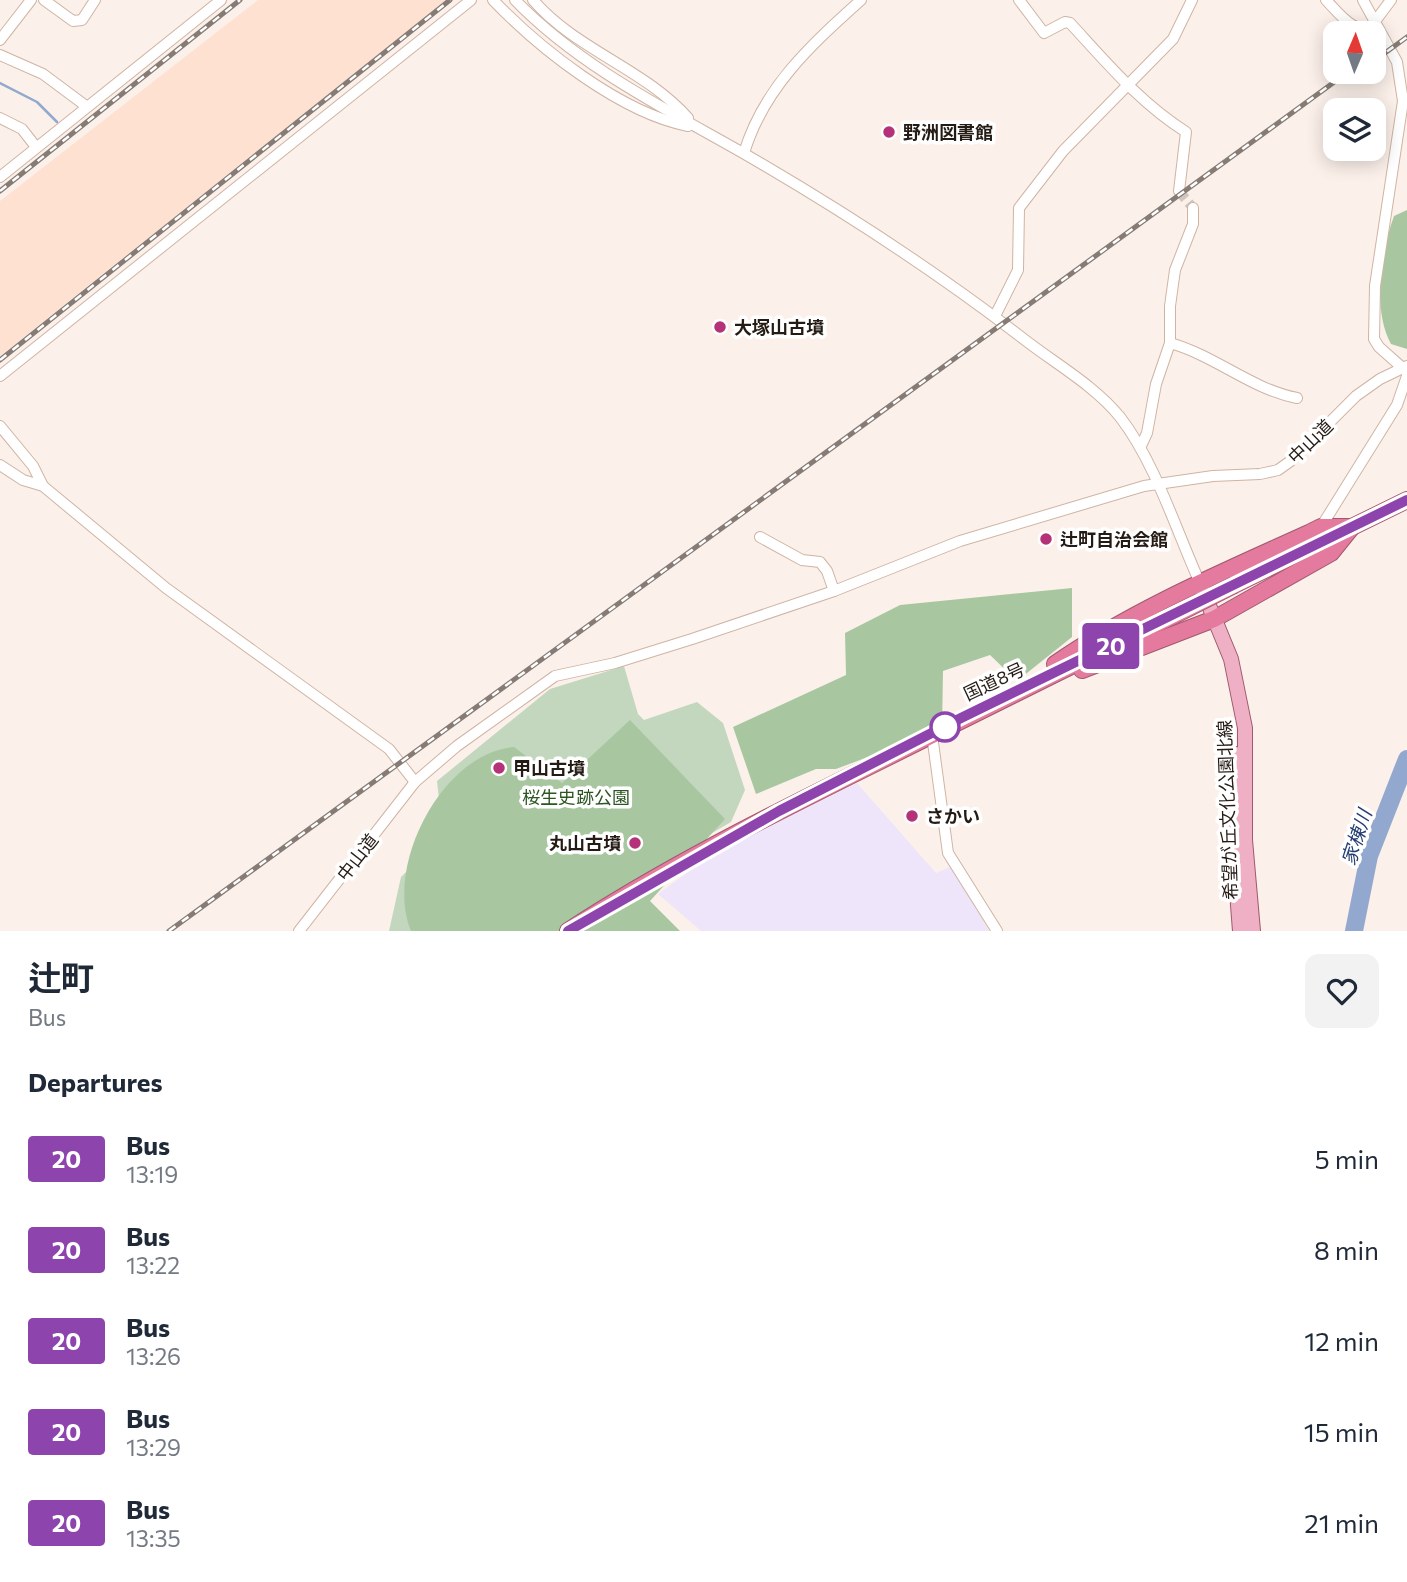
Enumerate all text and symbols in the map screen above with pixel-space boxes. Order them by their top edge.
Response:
north arrow [1323,21,1386,84]
map controls [1323,21,1386,161]
button: layers [1323,98,1386,161]
place label: 野洲図書館 [903,121,993,143]
marker: 野洲図書館 [881,124,897,140]
place label: 大塚山古墳 [734,316,824,338]
marker: 大塚山古墳 [712,319,728,335]
street label: 中山道 [1283,414,1337,468]
place label: 辻町自治会館 [1060,528,1168,550]
marker: 辻町自治会館 [1038,531,1054,547]
line badge: 20 [1080,623,1142,669]
text: 20 [1096,631,1126,660]
street label: 国道8号 [960,657,1028,705]
unlabelled marker [930,712,960,742]
street label: 希望が丘文化公園北線 [1213,720,1241,900]
place label: 甲山古墳 [513,757,585,779]
marker: 甲山古墳 [491,760,507,776]
park label: 桜生史跡公園 [522,786,630,808]
water label: 家棟川 [1336,804,1376,868]
place label: さかい [926,805,980,827]
marker: さかい [904,808,920,824]
street label: 中山道 [332,829,382,885]
place label: 丸山古墳 [549,832,621,854]
marker: 丸山古墳 [627,835,643,851]
button: heart [1305,954,1379,1028]
text: 辻町 [28,956,94,997]
text: Bus [28,1003,66,1031]
text: Departures [28,1066,163,1097]
text: Bus [126,1129,170,1160]
text: 5 min [1315,1143,1379,1174]
text: 20 [52,1144,81,1173]
text: 13:19 [126,1160,178,1188]
text: Bus [126,1220,170,1251]
text: 8 min [1314,1234,1379,1265]
text: 20 [52,1235,81,1264]
text: 13:22 [126,1251,180,1279]
text: Bus [126,1311,170,1342]
text: 12 min [1304,1325,1379,1356]
text: 20 [52,1326,81,1355]
text: 13:26 [126,1342,181,1370]
text: Bus [126,1402,170,1433]
text: 15 min [1304,1416,1379,1447]
text: 20 [52,1417,81,1446]
text: 13:29 [126,1433,181,1461]
text: Bus [126,1493,170,1524]
text: 21 min [1304,1507,1379,1538]
text: 20 [52,1508,81,1537]
text: 13:35 [126,1524,181,1552]

